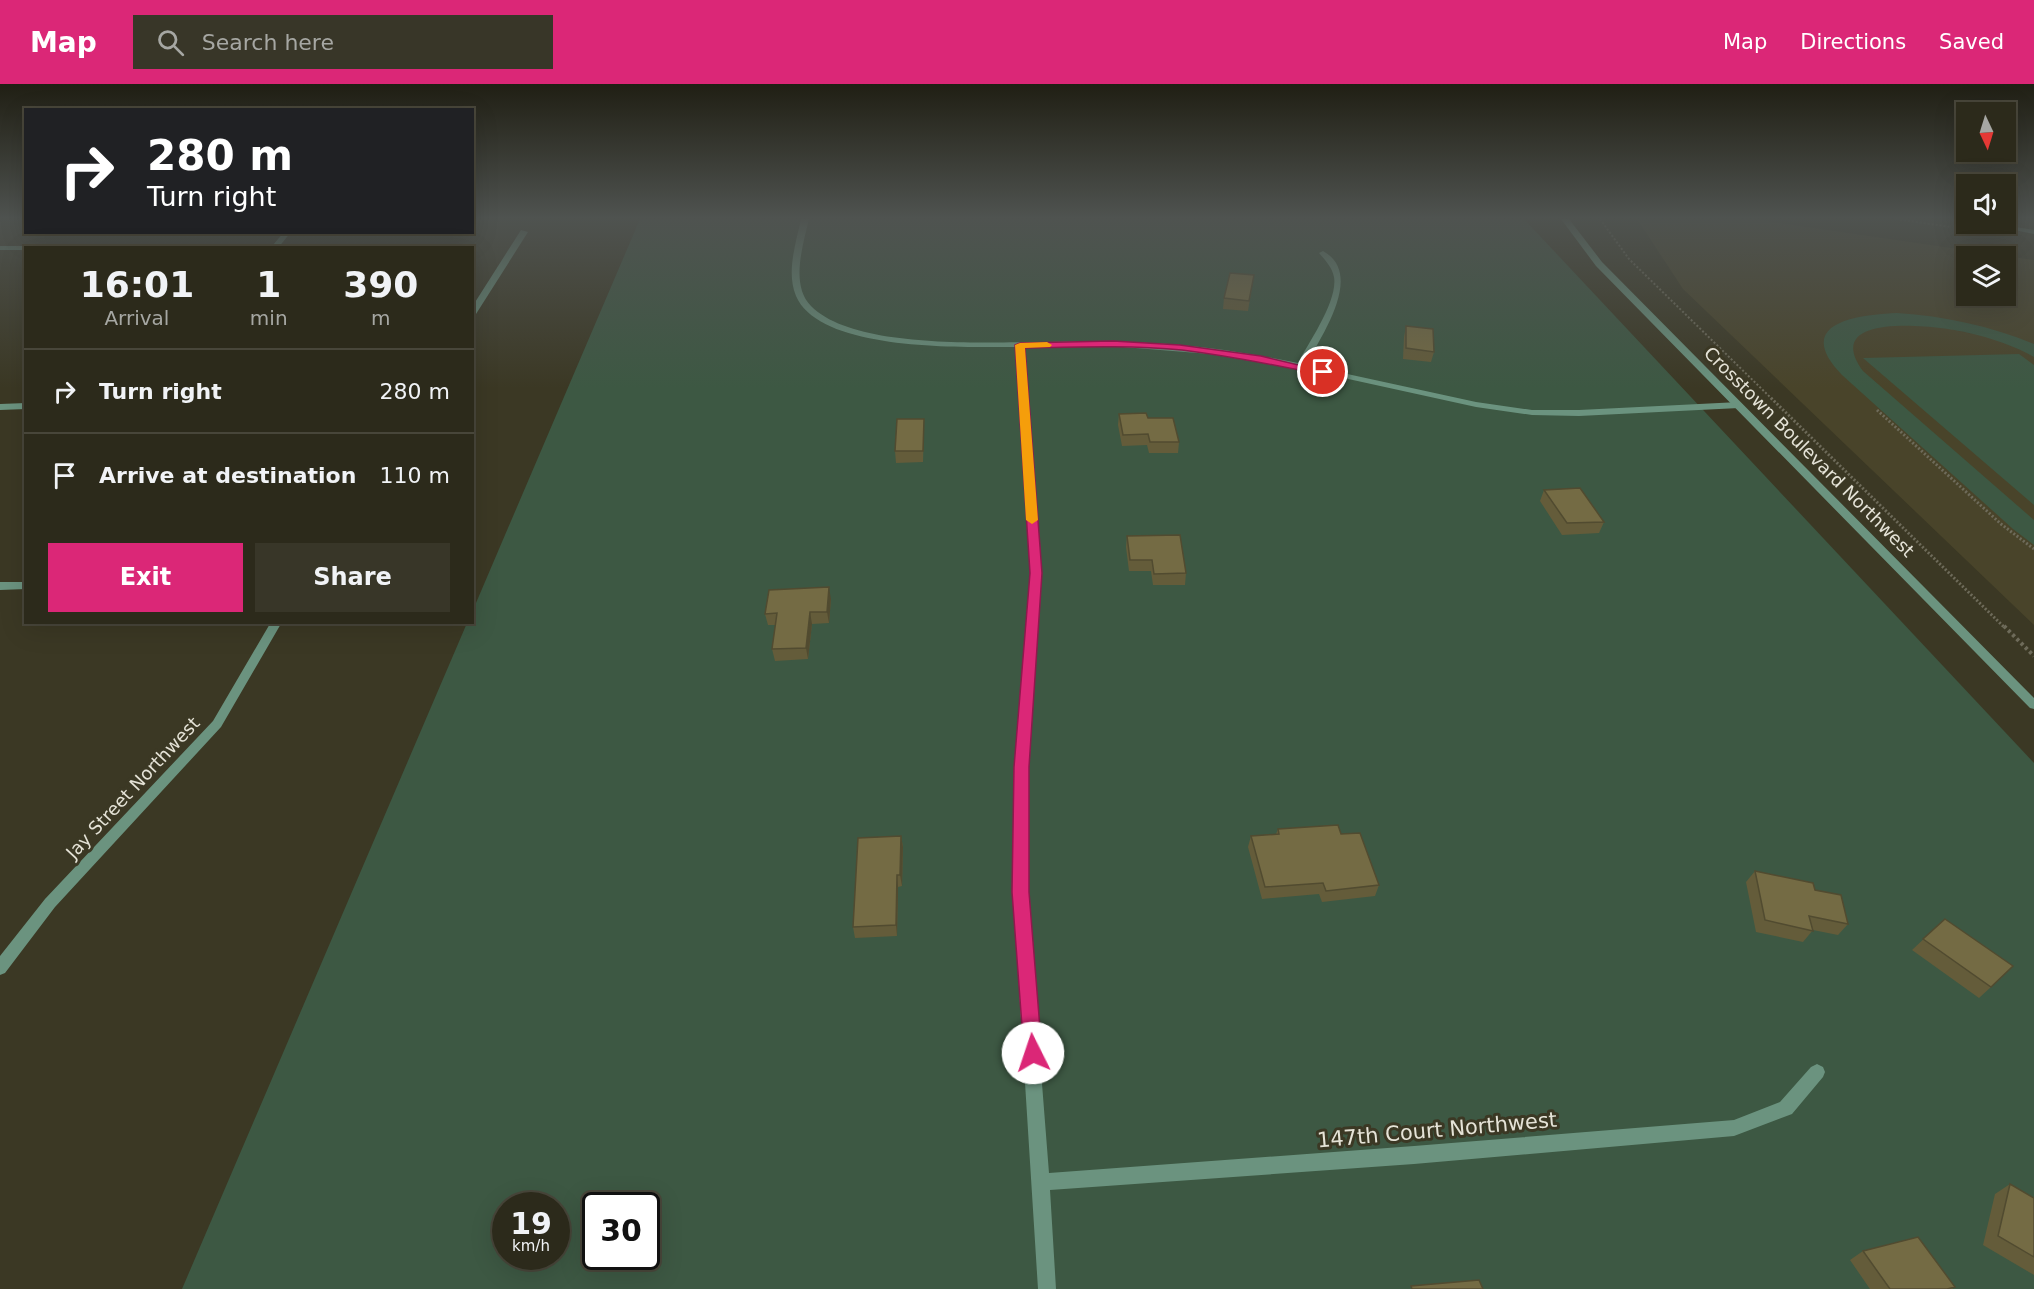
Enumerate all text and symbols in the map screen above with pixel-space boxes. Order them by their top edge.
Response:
search box [133,15,553,69]
text: Map [30,26,97,59]
icon: search [154,26,187,59]
text: Search here [202,30,334,55]
text: Map [1723,30,1767,54]
text: Directions [1800,30,1906,54]
text: Saved [1939,30,2004,54]
north arrow [1956,102,2016,162]
map controls [1956,102,2016,306]
text: 280 m [147,131,293,180]
icon: right [48,132,126,210]
button: sound [1956,174,2016,234]
text: Turn right [147,181,276,212]
button: layers [1956,246,2016,306]
text: 16:01 [80,264,194,305]
text: 1 [256,264,281,305]
text: 390 [343,264,418,305]
text: Arrival [104,306,169,330]
text: min [250,306,288,330]
text: m [371,306,391,330]
street label: Crosstown Boulevard Northwest [1700,342,1919,561]
pin [1297,346,1348,397]
icon: arrive [1306,355,1339,388]
icon: right [48,375,81,408]
text: Turn right [99,379,222,404]
text: 280 m [380,379,450,404]
icon: arrive [48,459,81,492]
text: Arrive at destination [99,463,356,488]
text: 110 m [380,463,450,488]
button: Exit [48,543,243,612]
button: Share [255,543,450,612]
street label: Jay Street Northwest [61,713,204,863]
position arrow [1001,1021,1065,1085]
street label: 147th Court Northwest [1316,1108,1558,1152]
speed limit sign: 30 [582,1192,660,1270]
text: 19 [510,1206,552,1241]
text: km/h [512,1237,550,1255]

